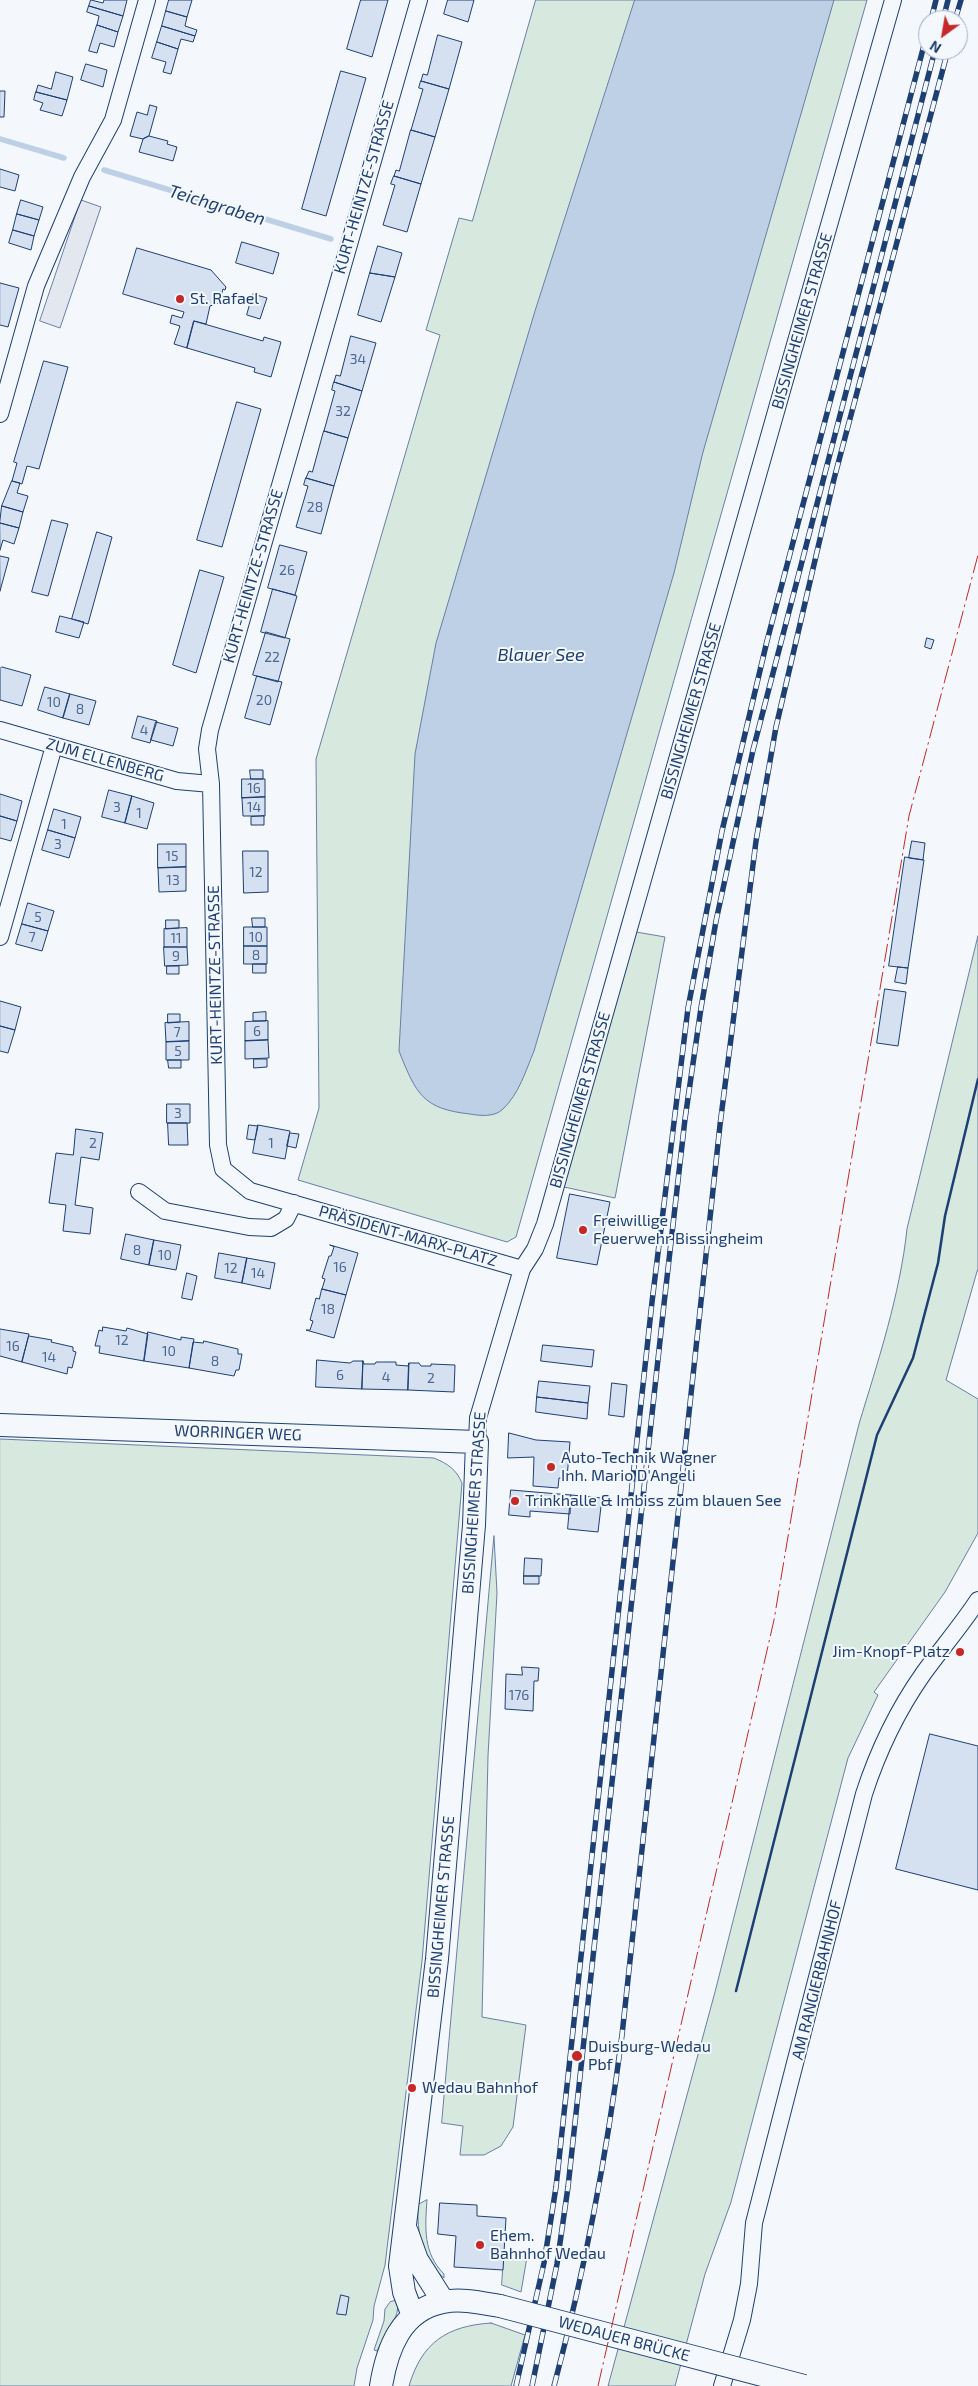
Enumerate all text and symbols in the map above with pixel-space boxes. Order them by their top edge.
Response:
north arrow [918,10,968,60]
text: N [927,37,944,57]
street label: KURT-HEINTZE-STRASSE [330,98,398,276]
water label: Teichgraben [166,180,268,230]
street label: BISSINGHEIMER STRASSE [768,230,836,412]
place label: St. Rafael [190,289,259,309]
marker: St. Rafael [174,293,186,305]
house number: 34 [350,351,366,367]
house number: 32 [335,403,351,419]
street label: KURT-HEINTZE-STRASSE [219,487,287,665]
house number: 28 [307,499,323,515]
house number: 26 [279,562,295,578]
street label: BISSINGHEIMER STRASSE [657,620,725,802]
water label: Blauer See [497,644,585,666]
house number: 22 [264,649,280,665]
house number: 20 [256,692,272,708]
house number: 10 [47,694,61,710]
house number: 8 [76,701,84,717]
house number: 4 [140,722,148,738]
street label: ZUM ELLENBERG [44,734,166,786]
house number: 16 [247,780,261,796]
house number: 3 [113,799,121,815]
house number: 14 [247,799,261,815]
house number: 1 [136,805,142,821]
house number: 1 [61,816,67,832]
house number: 3 [54,836,62,852]
house number: 15 [165,848,179,864]
house number: 12 [249,864,263,880]
house number: 13 [166,872,180,888]
street label: KURT-HEINTZE-STRASSE [204,885,226,1065]
house number: 5 [34,909,42,925]
house number: 7 [28,929,36,945]
house number: 10 [249,929,263,945]
house number: 11 [170,930,182,946]
house number: 8 [252,947,260,963]
house number: 9 [172,948,180,964]
street label: BISSINGHEIMER STRASSE [546,1009,614,1191]
house number: 6 [253,1023,261,1039]
house number: 7 [173,1024,181,1040]
house number: 5 [174,1043,182,1059]
house number: 3 [174,1105,182,1121]
house number: 2 [89,1135,97,1151]
house number: 1 [268,1135,274,1151]
street label: PRÄSIDENT-MARX-PLATZ [317,1201,499,1271]
place label: Freiwillige Feuerwehr Bissingheim [593,1211,763,1249]
marker: Freiwillige Feuerwehr Bissingheim [577,1224,589,1236]
house number: 8 [133,1242,141,1258]
house number: 10 [158,1247,172,1263]
house number: 16 [333,1259,347,1275]
house number: 12 [224,1260,238,1276]
house number: 14 [251,1265,265,1281]
house number: 18 [321,1301,335,1317]
house number: 12 [115,1332,129,1348]
house number: 16 [6,1338,20,1354]
house number: 10 [162,1343,176,1359]
house number: 14 [42,1349,56,1365]
house number: 8 [211,1353,219,1369]
house number: 6 [336,1367,344,1383]
house number: 4 [382,1369,390,1385]
house number: 2 [427,1370,435,1386]
street label: BISSINGHEIMER STRASSE [458,1411,490,1595]
street label: WORRINGER WEG [174,1421,302,1445]
place label: Auto-Technik Wagner Inh. Mario D'Angeli [561,1448,717,1486]
marker: Auto-Technik Wagner Inh. Mario D'Angeli [545,1461,557,1473]
place label: Trinkhalle & Imbiss zum blauen See [525,1491,782,1511]
marker: Trinkhalle & Imbiss zum blauen See [509,1495,521,1507]
place label: Jim-Knopf-Platz [832,1642,950,1662]
marker: Jim-Knopf-Platz [954,1646,966,1658]
house number: 176 [509,1687,529,1703]
street label: BISSINGHEIMER STRASSE [423,1815,459,1999]
street label: AM RANGIERBAHNHOF [788,1898,846,2062]
place label: Duisburg-Wedau Pbf [588,2037,711,2075]
marker: Duisburg-Wedau Pbf [570,2049,584,2063]
place label: Wedau Bahnhof [422,2078,538,2098]
marker: Wedau Bahnhof [406,2082,418,2094]
place label: Ehem. Bahnhof Wedau [490,2226,606,2264]
marker: Ehem. Bahnhof Wedau [474,2239,486,2251]
street label: WEDAUER BRÜCKE [556,2312,692,2366]

